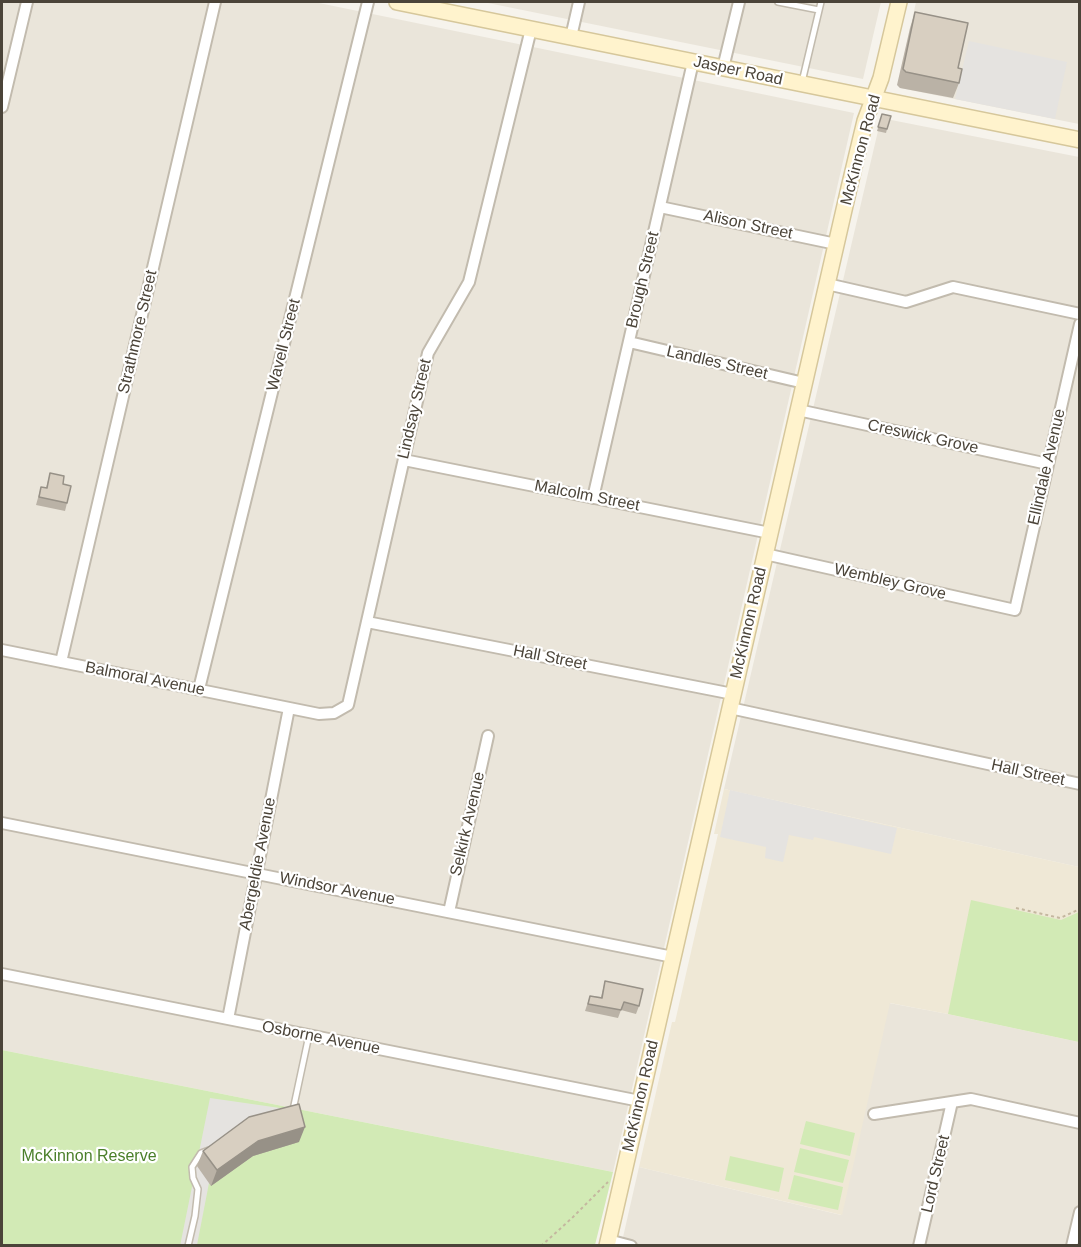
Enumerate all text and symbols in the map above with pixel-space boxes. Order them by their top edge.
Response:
street label: Jasper Road [692,52,784,90]
street label: McKinnon Road [837,93,885,207]
street label: Alison Street [702,206,794,244]
street label: Brough Street [623,230,663,330]
street label: Strathmore Street [114,268,162,396]
street label: Wavell Street [263,297,305,393]
street label: Landles Street [665,342,769,384]
street label: Lindsay Street [394,357,436,461]
street label: Ellindale Avenue [1024,407,1070,527]
street label: Creswick Grove [866,416,980,458]
street label: Malcolm Street [533,476,641,516]
street label: Wembley Grove [832,560,948,604]
street label: McKinnon Road [727,565,771,681]
street label: Hall Street [512,641,588,675]
street label: Balmoral Avenue [84,658,206,700]
street label: Hall Street [989,756,1067,790]
street label: Selkirk Avenue [447,770,489,878]
street label: Abergeldie Avenue [236,796,280,932]
street label: Windsor Avenue [278,868,396,910]
street label: Osborne Avenue [260,1017,382,1059]
street label: McKinnon Road [619,1038,663,1154]
street label: Lord Street [918,1133,954,1215]
park label: McKinnon Reserve [21,1147,157,1167]

